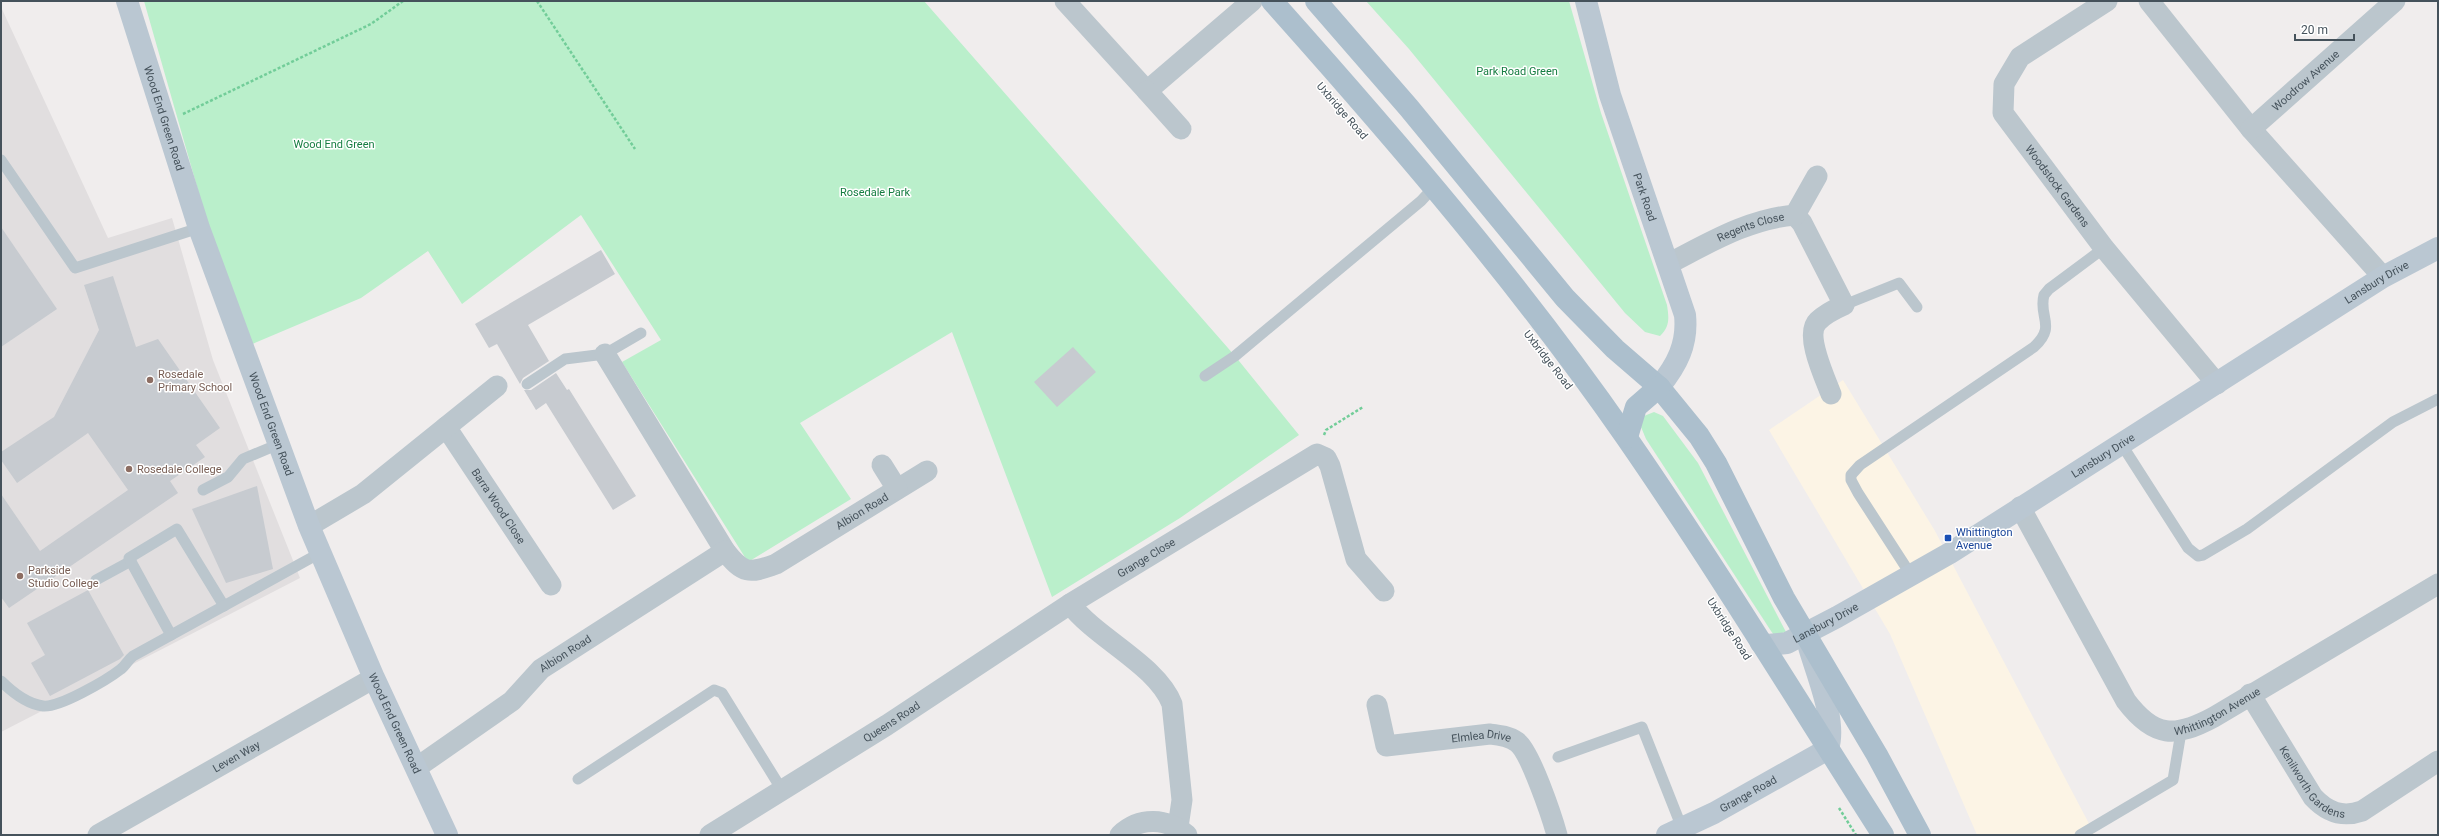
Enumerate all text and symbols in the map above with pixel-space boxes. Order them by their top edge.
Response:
scale bar [2295,16,2354,42]
text: 20 m [2301,23,2328,37]
street label: Woodrow Avenue [2269,47,2342,114]
street label: Wood End Green Road [141,64,187,172]
park label: Park Road Green [1476,65,1558,78]
street label: Uxbridge Road [1314,80,1370,142]
park label: Wood End Green [293,138,375,151]
street label: Woodstock Gardens [2023,142,2093,230]
street label: Park Road [1631,171,1659,223]
park label: Rosedale Park [840,186,910,199]
street label: Regents Close [1715,210,1785,244]
street label: Lansbury Drive [2342,258,2411,306]
street label: Uxbridge Road [1521,328,1575,392]
place label: Rosedale Primary School [158,368,232,394]
street label: Wood End Green Road [246,370,296,477]
marker: Rosedale Primary School [145,375,155,385]
street label: Lansbury Drive [2069,430,2137,480]
place label: Rosedale College [137,463,222,476]
marker: Rosedale College [124,464,134,474]
street label: Barra Wood Close [469,466,528,546]
street label: Albion Road [833,490,890,532]
place label: Whittington Avenue [1956,526,2012,552]
marker: Whittington Avenue [1943,533,1953,543]
street label: Grange Close [1115,535,1178,580]
place label: Parkside Studio College [28,564,99,590]
marker: Parkside Studio College [15,571,25,581]
street label: Uxbridge Road [1704,596,1754,662]
street label: Lansbury Drive [1791,600,1861,645]
street label: Albion Road [537,632,594,675]
street label: Wood End Green Road [366,671,424,776]
street label: Whittington Avenue [2173,684,2263,738]
street label: Queens Road [861,699,922,745]
street label: Elmlea Drive [1451,727,1513,745]
street label: Leven Way [210,737,263,775]
street label: Kenilworth Gardens [2277,744,2346,820]
street label: Grange Road [1717,773,1779,815]

